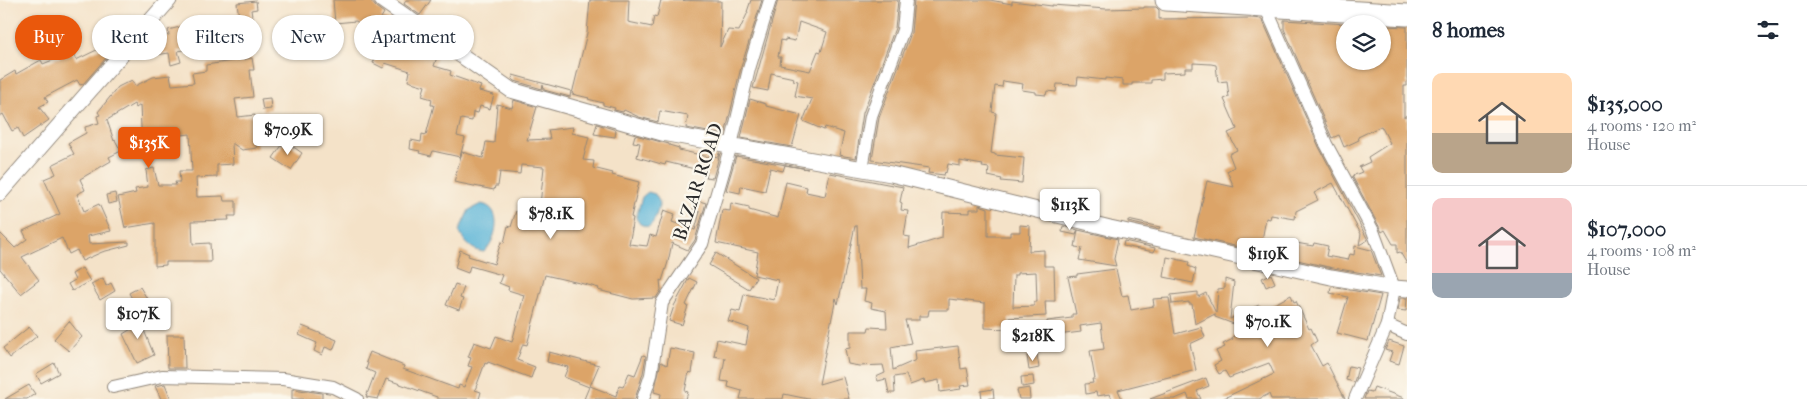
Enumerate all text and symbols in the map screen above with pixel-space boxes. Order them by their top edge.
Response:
chip: Buy [15,15,82,60]
chip: Rent [92,15,167,60]
chip: Filters [177,15,262,60]
chip: New [272,15,344,60]
chip: Apartment [354,15,474,60]
map controls [1336,15,1391,70]
button: layers [1336,15,1391,70]
icon: filters [1754,16,1782,44]
text: 8 homes [1432,18,1505,42]
text: $135,000 [1587,92,1663,116]
icon: home [1472,93,1532,153]
pin: $70.9K [247,114,329,156]
text: 4 rooms · 120 m² [1587,116,1696,135]
text: $70.9K [264,120,312,139]
street label: BAZAR ROAD [669,120,727,244]
pin: $135K [114,126,184,169]
text: $135K [129,133,169,152]
text: House [1587,135,1630,154]
pin: $113K [1035,188,1105,231]
text: $113K [1051,195,1089,214]
pin: $78.1K [510,198,592,240]
text: $78.1K [529,204,573,223]
text: $107,000 [1587,217,1666,241]
icon: home [1472,218,1532,278]
pin: $119K [1233,238,1303,280]
text: 4 rooms · 108 m² [1587,241,1696,260]
text: $119K [1248,244,1288,263]
text: House [1587,260,1630,279]
pin: $107K [103,298,173,340]
text: $107K [117,304,159,323]
pin: $70.1K [1227,306,1309,348]
text: $70.1K [1245,312,1291,331]
pin: $218K [998,320,1068,362]
text: $218K [1012,326,1054,345]

